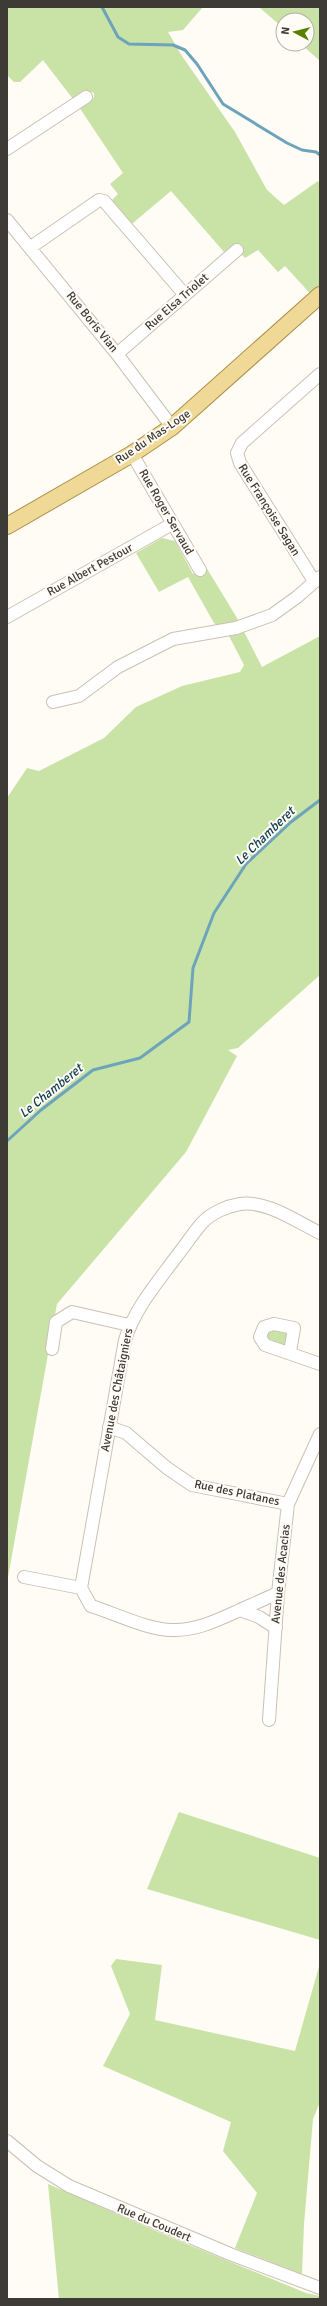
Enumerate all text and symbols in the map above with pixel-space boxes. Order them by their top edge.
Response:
north arrow [275,12,315,52]
text: N [279,26,292,35]
street label: Rue Elsa Triolet [142,270,212,334]
street label: Rue Boris Vian [63,288,121,356]
street label: Rue du Mas-Loge [113,406,193,468]
street label: Rue Françoise Sagan [235,461,303,559]
street label: Rue Roger Servaud [135,466,197,558]
street label: Rue Albert Pestour [44,540,136,600]
water label: Le Chamberet [232,803,299,868]
water label: Le Chamberet [16,1060,87,1121]
street label: Avenue des Châtaigniers [98,1327,136,1453]
street label: Rue des Platanes [193,1477,281,1509]
street label: Avenue des Acacias [268,1524,294,1624]
street label: Rue du Coudert [115,2201,193,2245]

